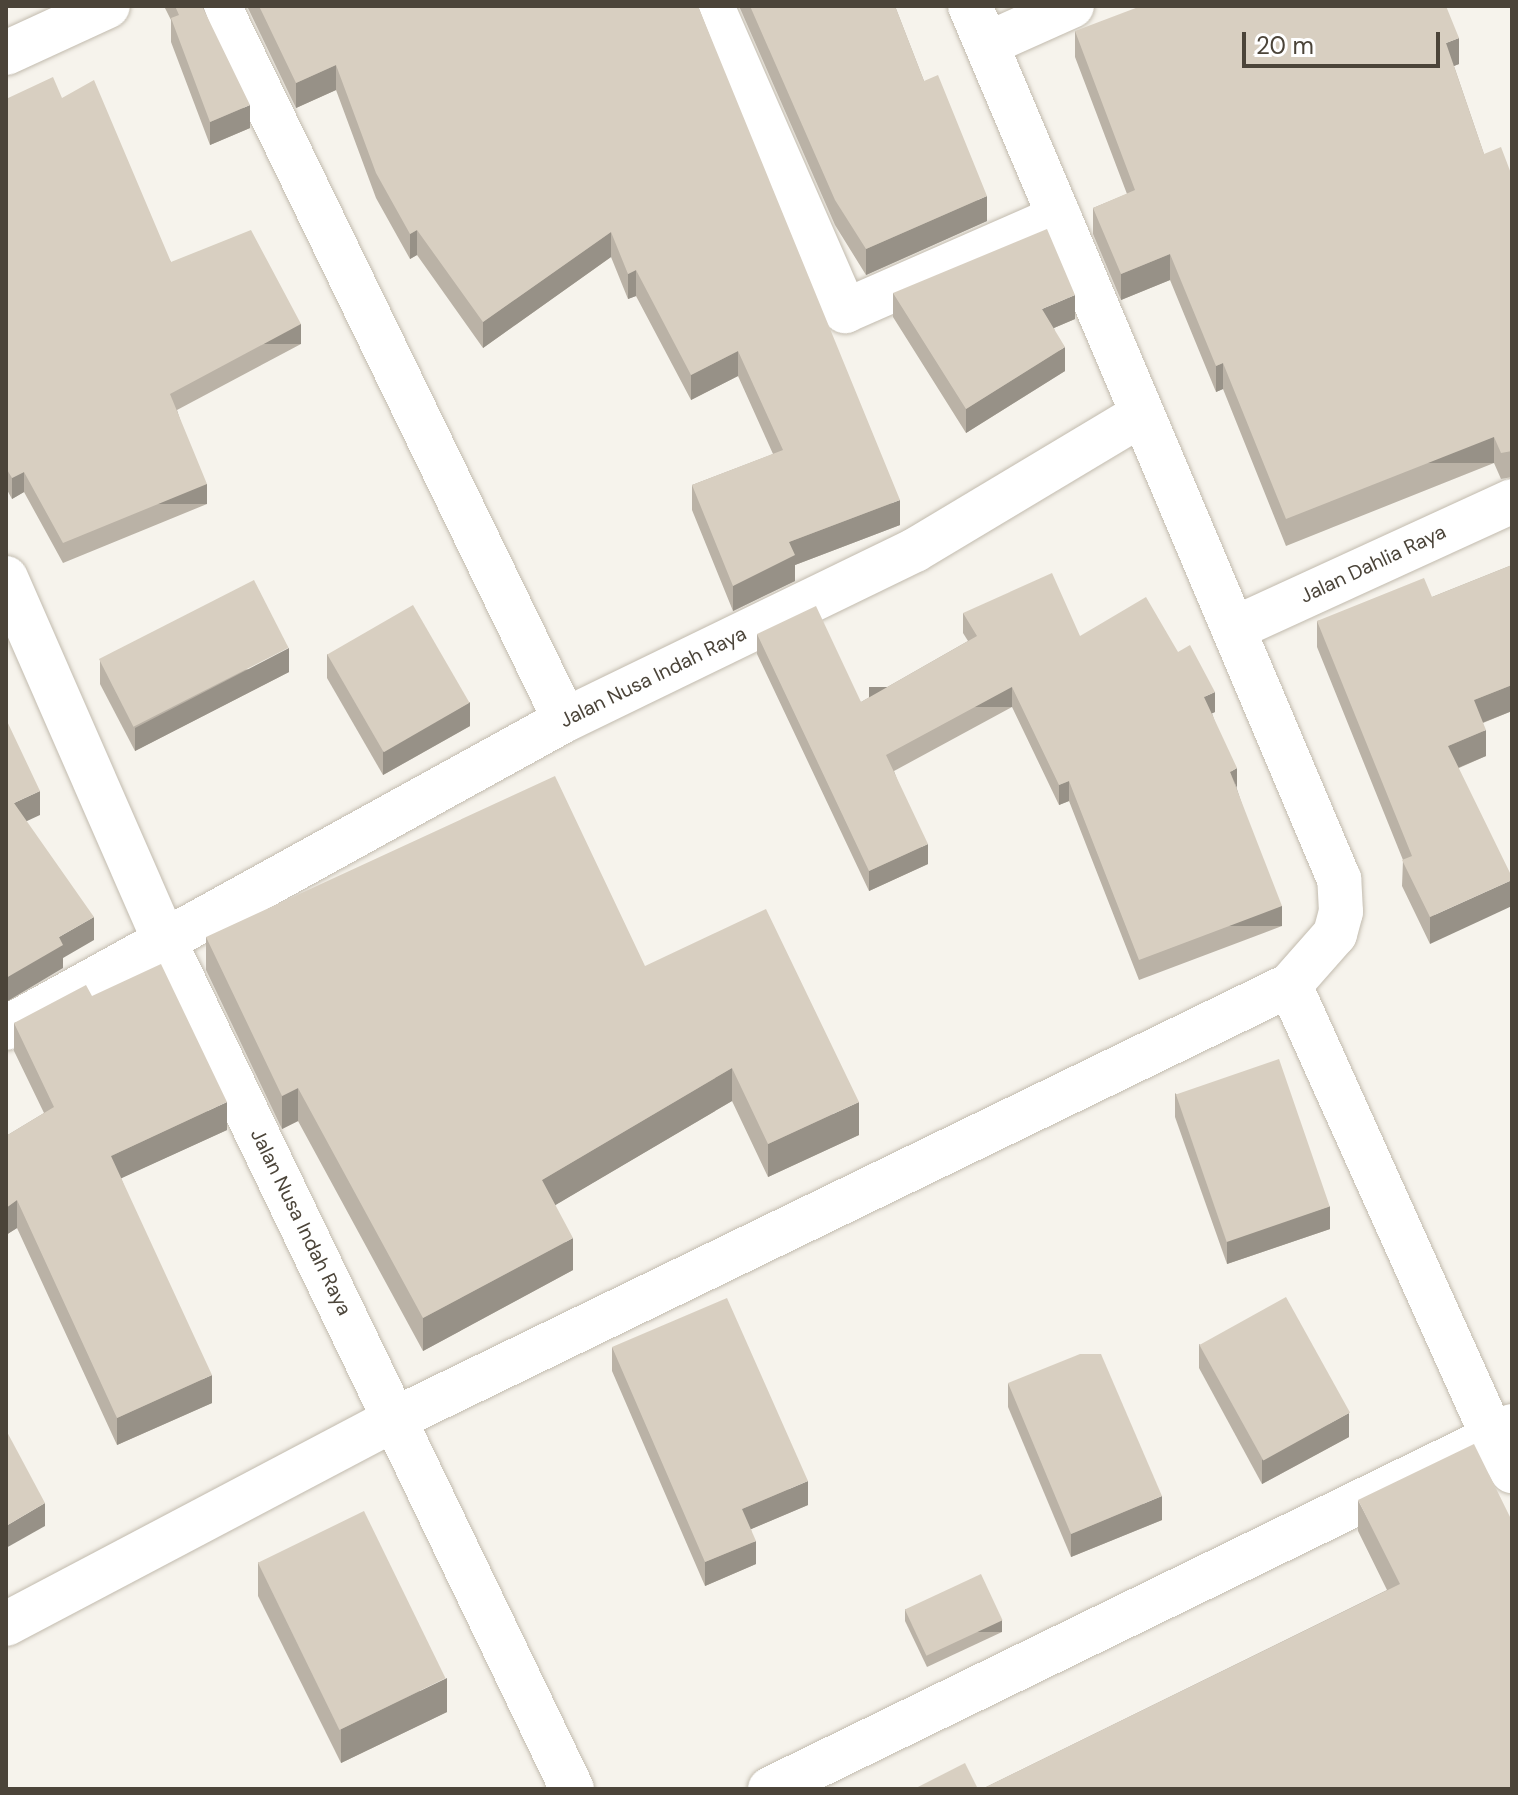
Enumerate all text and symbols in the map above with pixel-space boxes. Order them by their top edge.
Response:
scale bar [1246,16,1444,66]
text: 20 m [1256,30,1314,61]
street label: Jalan Dahlia Raya [1296,520,1450,608]
street label: Jalan Nusa Indah Raya [556,621,750,733]
street label: Jalan Nusa Indah Raya [245,1125,357,1319]

